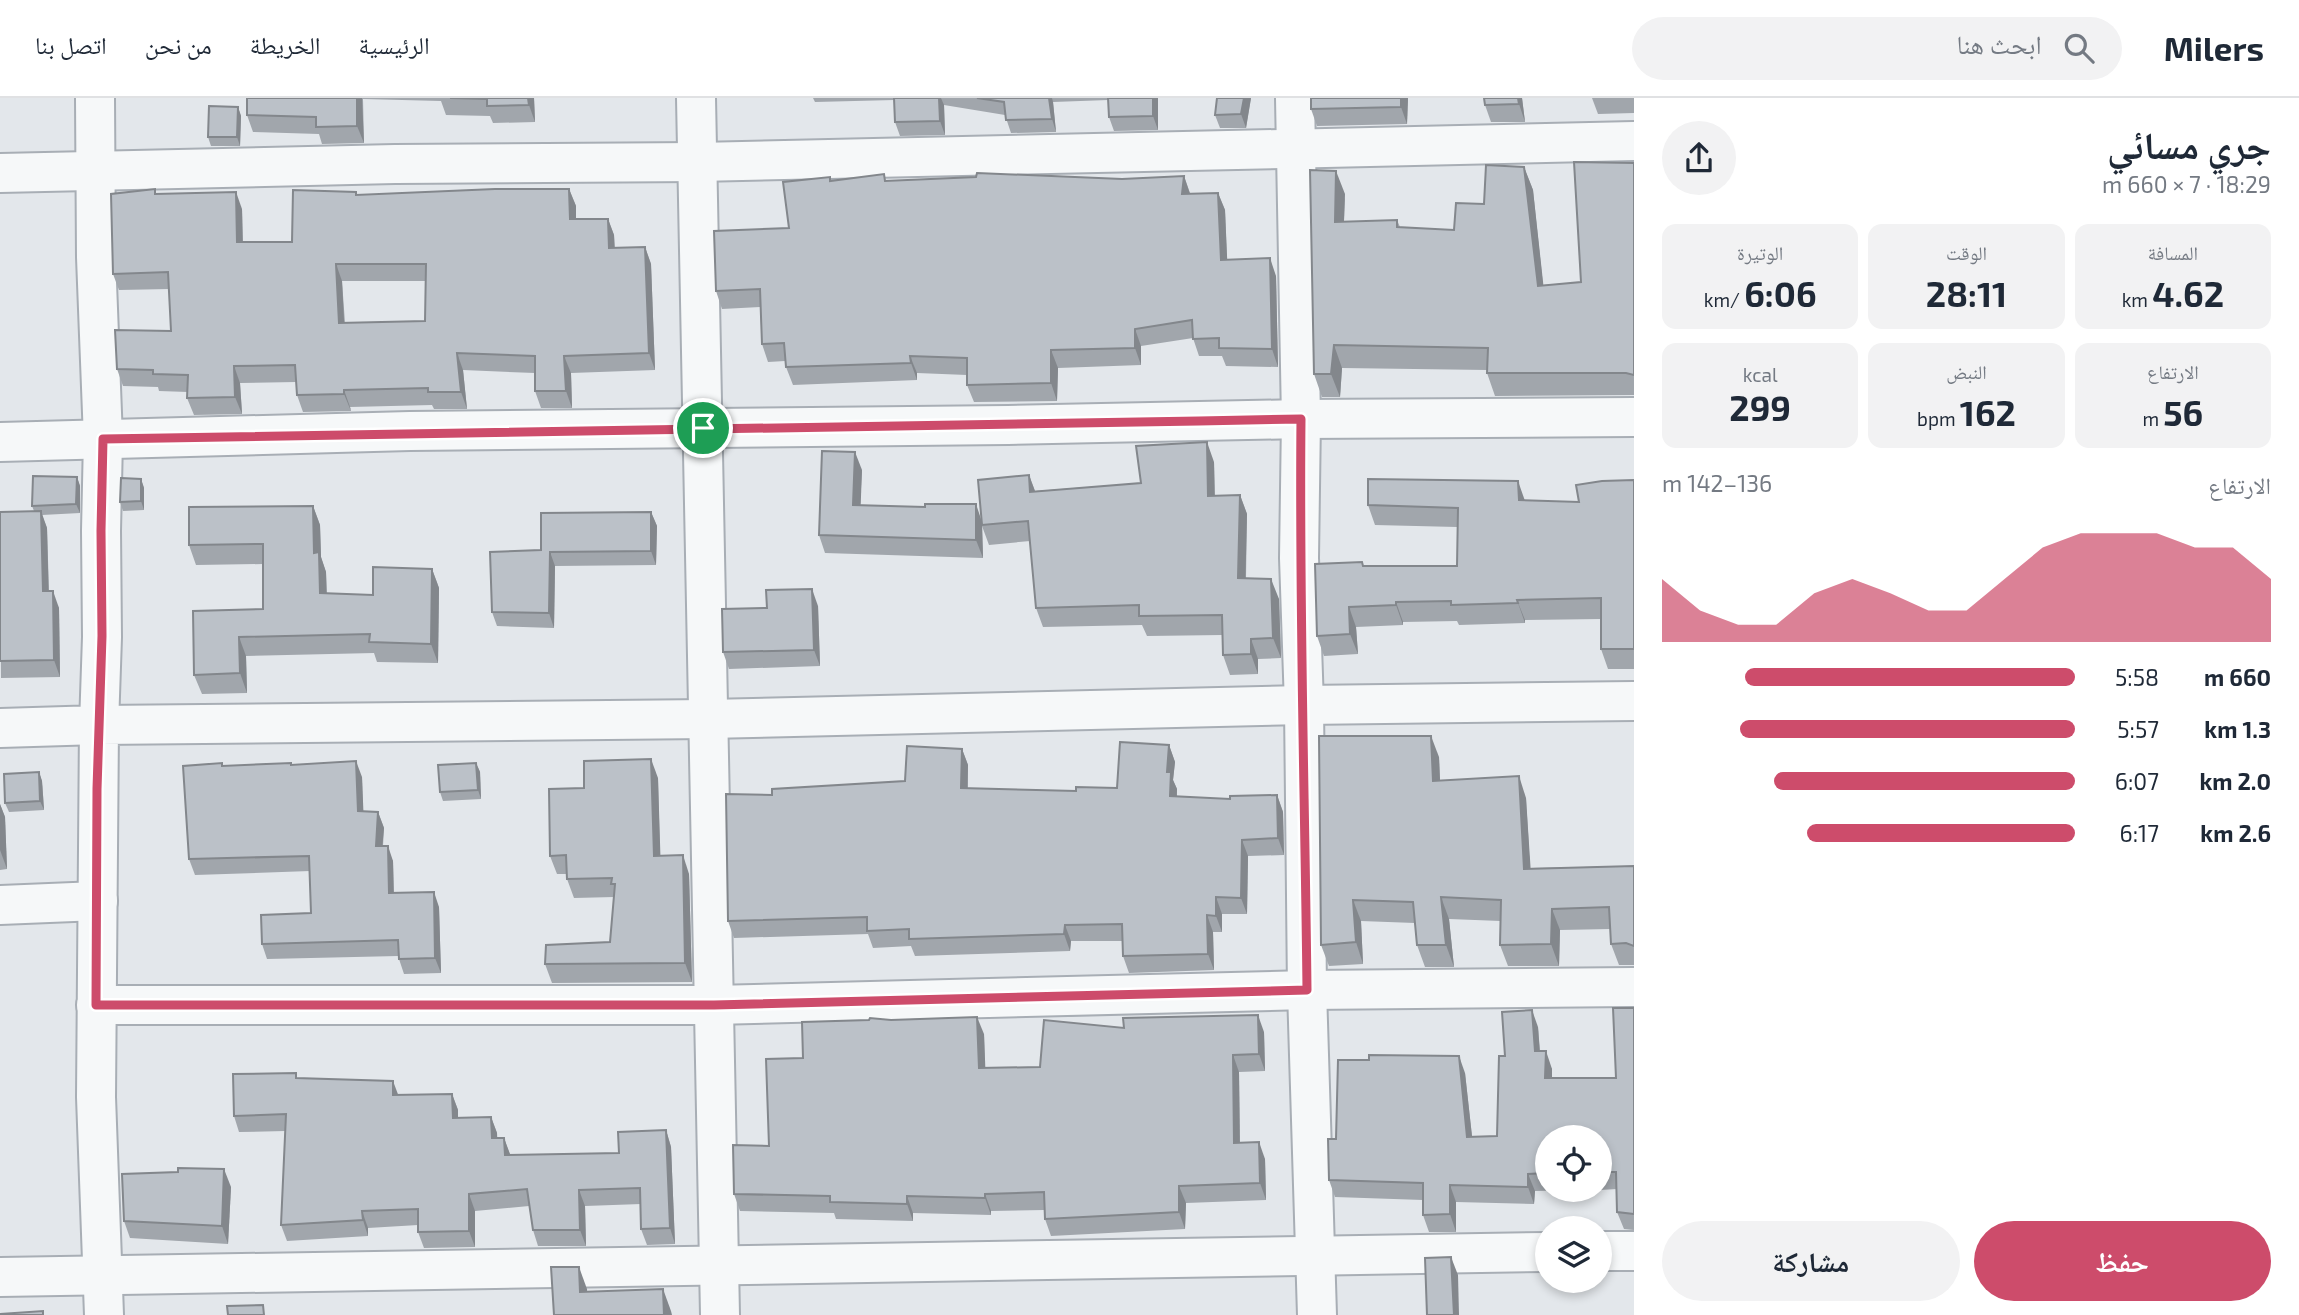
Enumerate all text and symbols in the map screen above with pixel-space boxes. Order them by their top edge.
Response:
search box [1632,17,2122,80]
text: ابحث هنا [1957,28,2042,59]
text: Milers [2164,28,2264,68]
icon: search [2060,29,2098,67]
text: اتصل بنا [35,30,107,59]
text: من نحن [145,30,212,59]
text: الخريطة [250,30,320,59]
text: الرئيسية [358,30,430,59]
button: share [1662,121,1736,195]
text: جري مسائي [2107,121,2271,167]
text: 18:29 · 7 × 660 m [2102,170,2271,198]
text: الوتيرة [1737,241,1783,264]
text: الوقت [1946,241,1987,264]
text: المسافة [2148,241,2198,264]
text: 6:06 [1744,272,1817,314]
text: 28:11 [1926,272,2007,314]
text: 4.62 [2152,272,2224,314]
text: /km [1704,288,1744,311]
text: km [2122,288,2152,311]
text: النبض [1946,360,1987,383]
text: الارتفاع [2147,360,2199,383]
text: kcal [1743,363,1778,386]
text: 299 [1729,386,1791,428]
text: 162 [1960,391,2016,433]
text: 56 [2163,391,2203,433]
pin [673,398,733,458]
text: bpm [1917,407,1960,430]
text: m [2142,407,2163,430]
icon: arrive [684,409,722,447]
text: 136–142 m [1662,469,1772,497]
text: الارتفاع [2208,471,2271,499]
text: 5:58 [2115,663,2159,691]
text: 660 m [2204,663,2271,691]
text: 5:57 [2117,715,2159,743]
text: 1.3 km [2204,715,2271,743]
text: 6:07 [2115,767,2159,795]
text: 2.0 km [2199,767,2271,795]
text: 6:17 [2119,819,2159,847]
text: 2.6 km [2200,819,2271,847]
map controls [1535,1125,1612,1293]
button: locate [1535,1125,1612,1202]
button: layers [1535,1216,1612,1293]
button: مشاركة [1662,1221,1960,1301]
button: حفظ [1974,1221,2271,1301]

